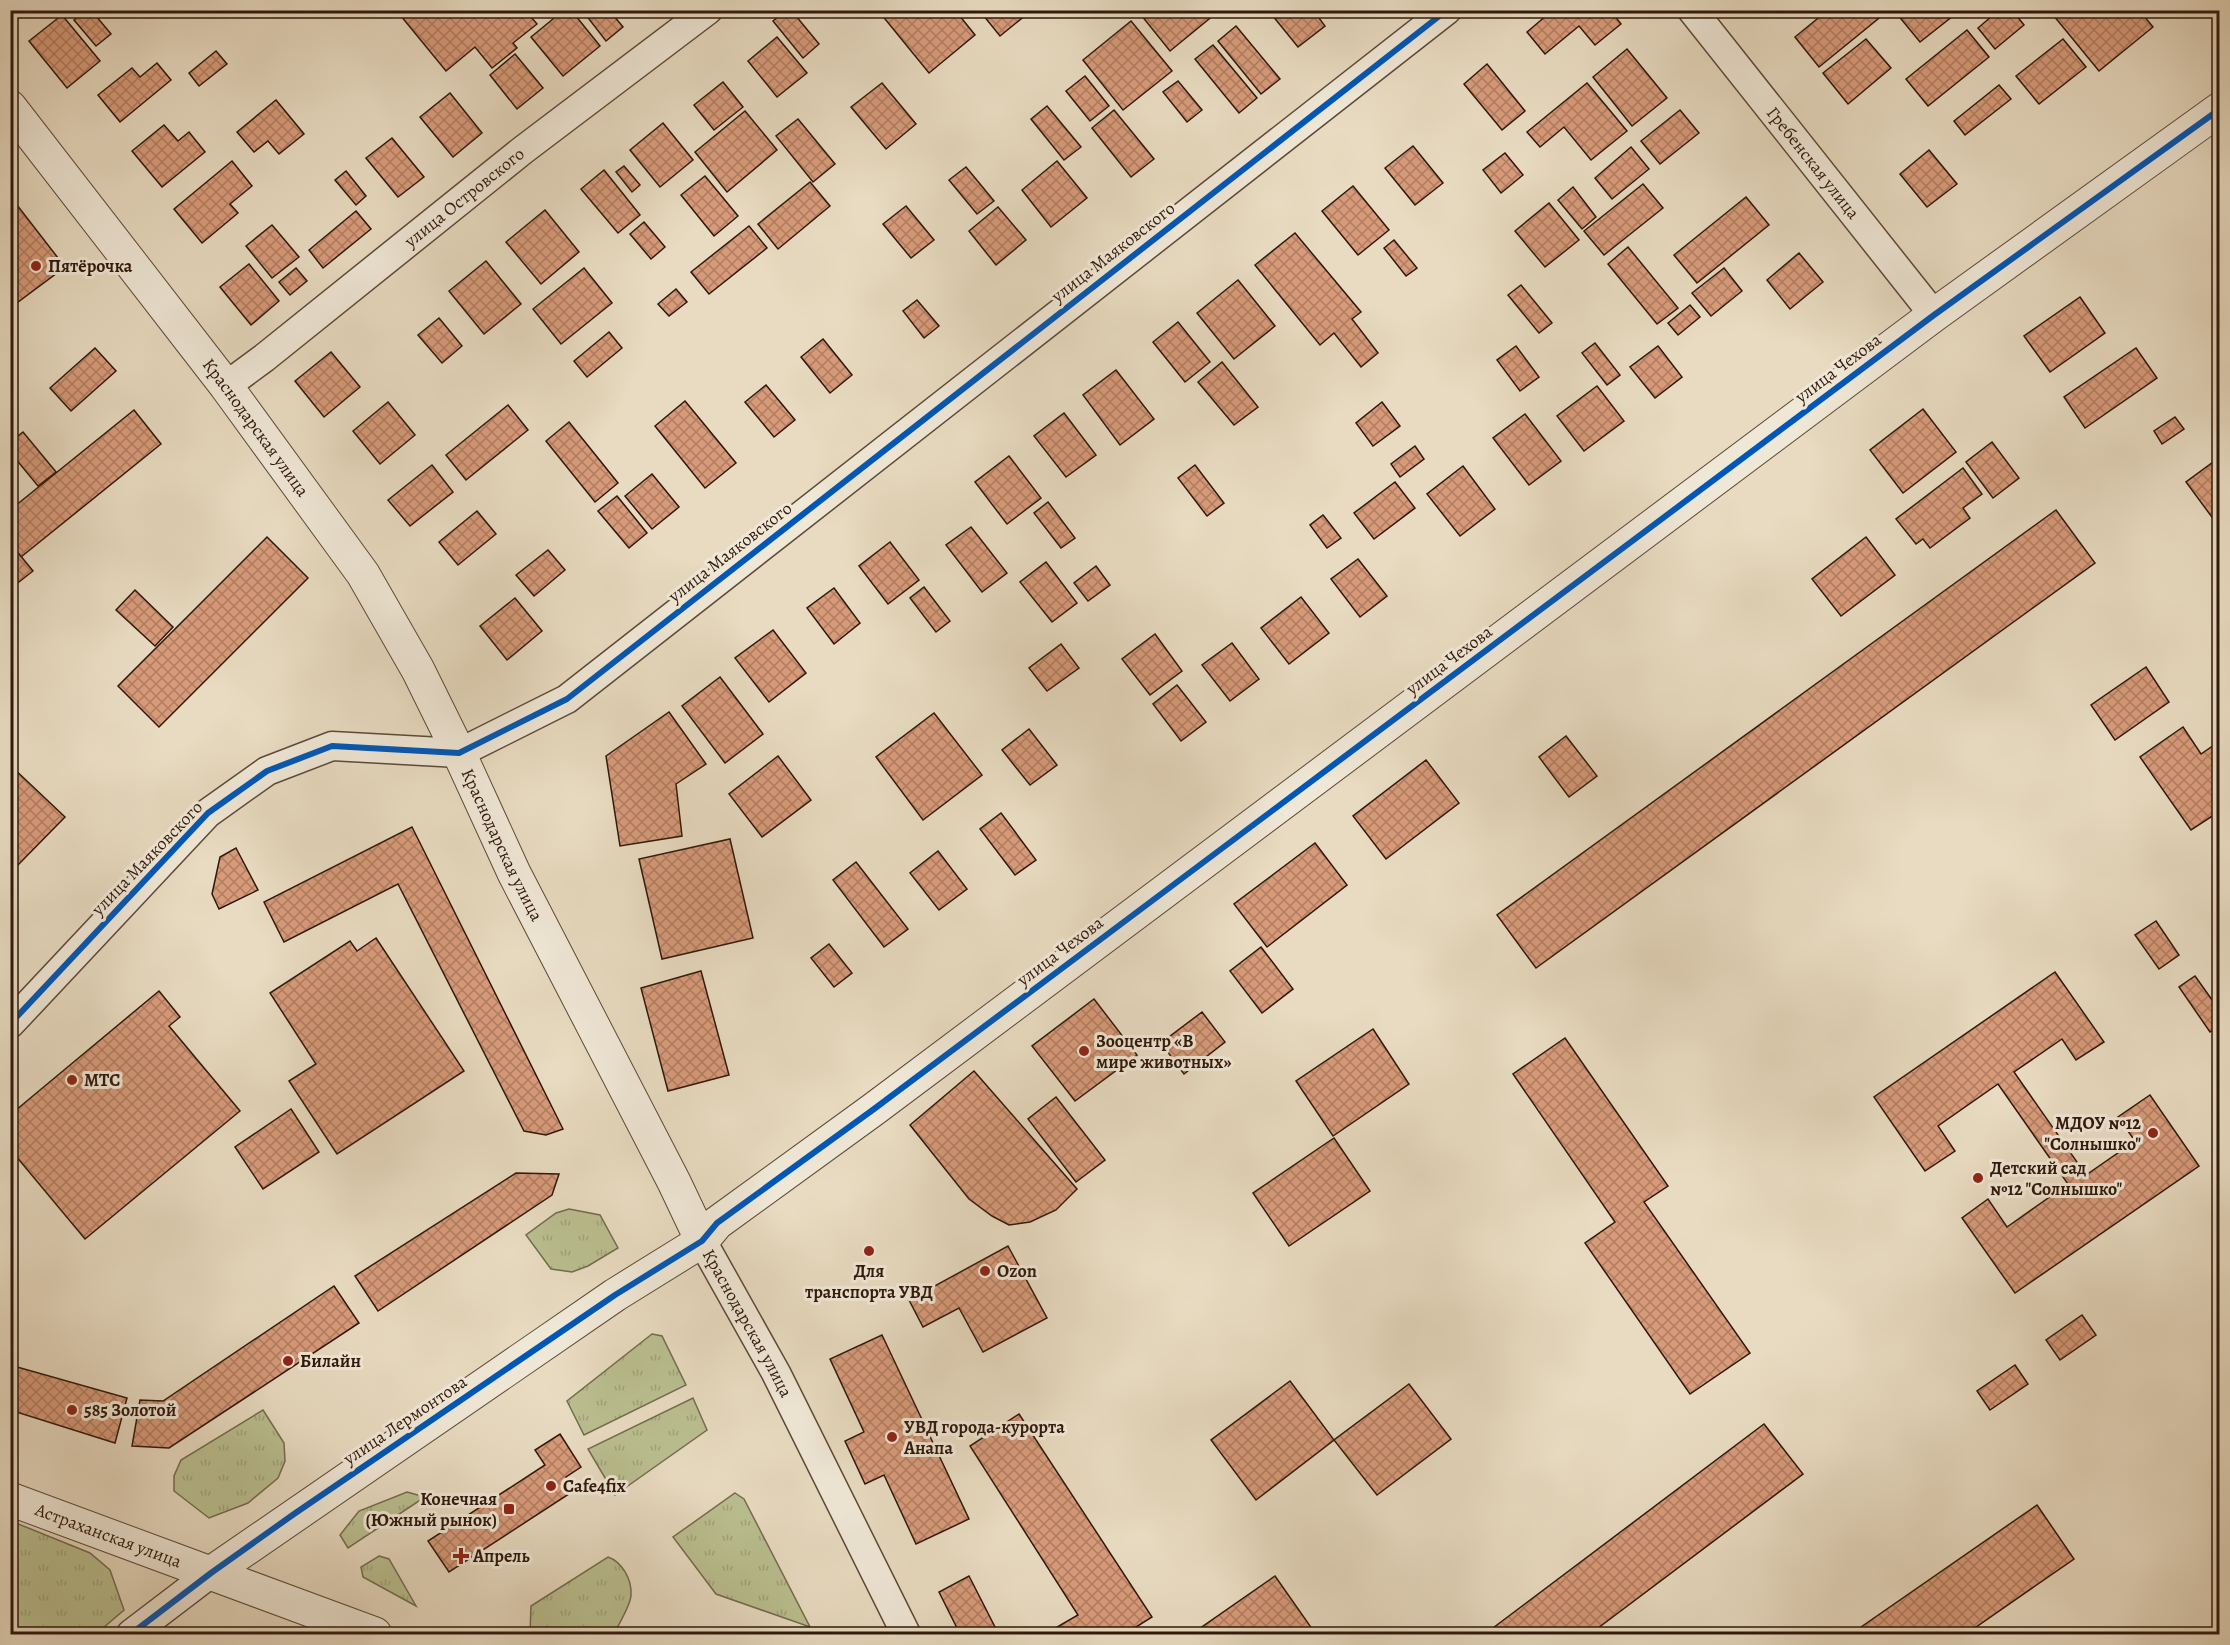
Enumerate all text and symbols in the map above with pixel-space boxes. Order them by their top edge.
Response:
street label: Гребенская улица [1761,101,1866,225]
street label: улица Островского [398,142,529,253]
street label: улица Маяковского [1045,196,1180,308]
place label: Пятёрочка [48,254,133,278]
marker: Пятёрочка [29,259,43,273]
street label: улица Чехова [1789,327,1887,409]
street label: Краснодарская улица [197,353,315,502]
street label: улица Маяковского [662,496,797,608]
street label: улица Чехова [1400,619,1498,701]
street label: Краснодарская улица [456,765,549,926]
street label: улица Маяковского [85,795,208,921]
street label: улица Чехова [1011,910,1109,992]
place label: Зооцентр «В мире животных» [1096,1029,1232,1074]
marker: Зооцентр «В мире животных» [1077,1044,1091,1058]
place label: МТС [84,1068,120,1092]
marker: МТС [65,1073,79,1087]
place label: МДОУ №12 "Солнышко" [2044,1111,2141,1156]
marker: МДОУ №12 "Солнышко" [2146,1126,2160,1140]
place label: Детский сад №12 "Солнышко" [1990,1156,2122,1201]
marker: Детский сад №12 "Солнышко" [1971,1171,1985,1185]
marker: Для транспорта УВД [862,1244,876,1258]
street label: Краснодарская улица [697,1245,799,1402]
place label: Для транспорта УВД [805,1259,933,1304]
place label: Ozon [997,1259,1037,1283]
marker: Ozon [978,1264,992,1278]
place label: Билайн [300,1349,361,1373]
marker: Билайн [281,1354,295,1368]
street label: улица Лермонтова [338,1369,472,1471]
place label: 585 Золотой [84,1398,177,1422]
marker: 585 Золотой [65,1403,79,1417]
place label: УВД города-курорта Анапа [903,1415,1065,1460]
marker: УВД города-курорта Анапа [885,1430,899,1444]
place label: Cafe4fix [563,1474,626,1498]
marker: Cafe4fix [544,1479,558,1493]
place label: Конечная (Южный рынок) [366,1487,497,1532]
street label: Астраханская улица [31,1497,186,1574]
marker: Конечная (Южный рынок) [502,1502,516,1516]
place label: Апрель [472,1544,530,1568]
marker: Апрель [454,1549,468,1563]

